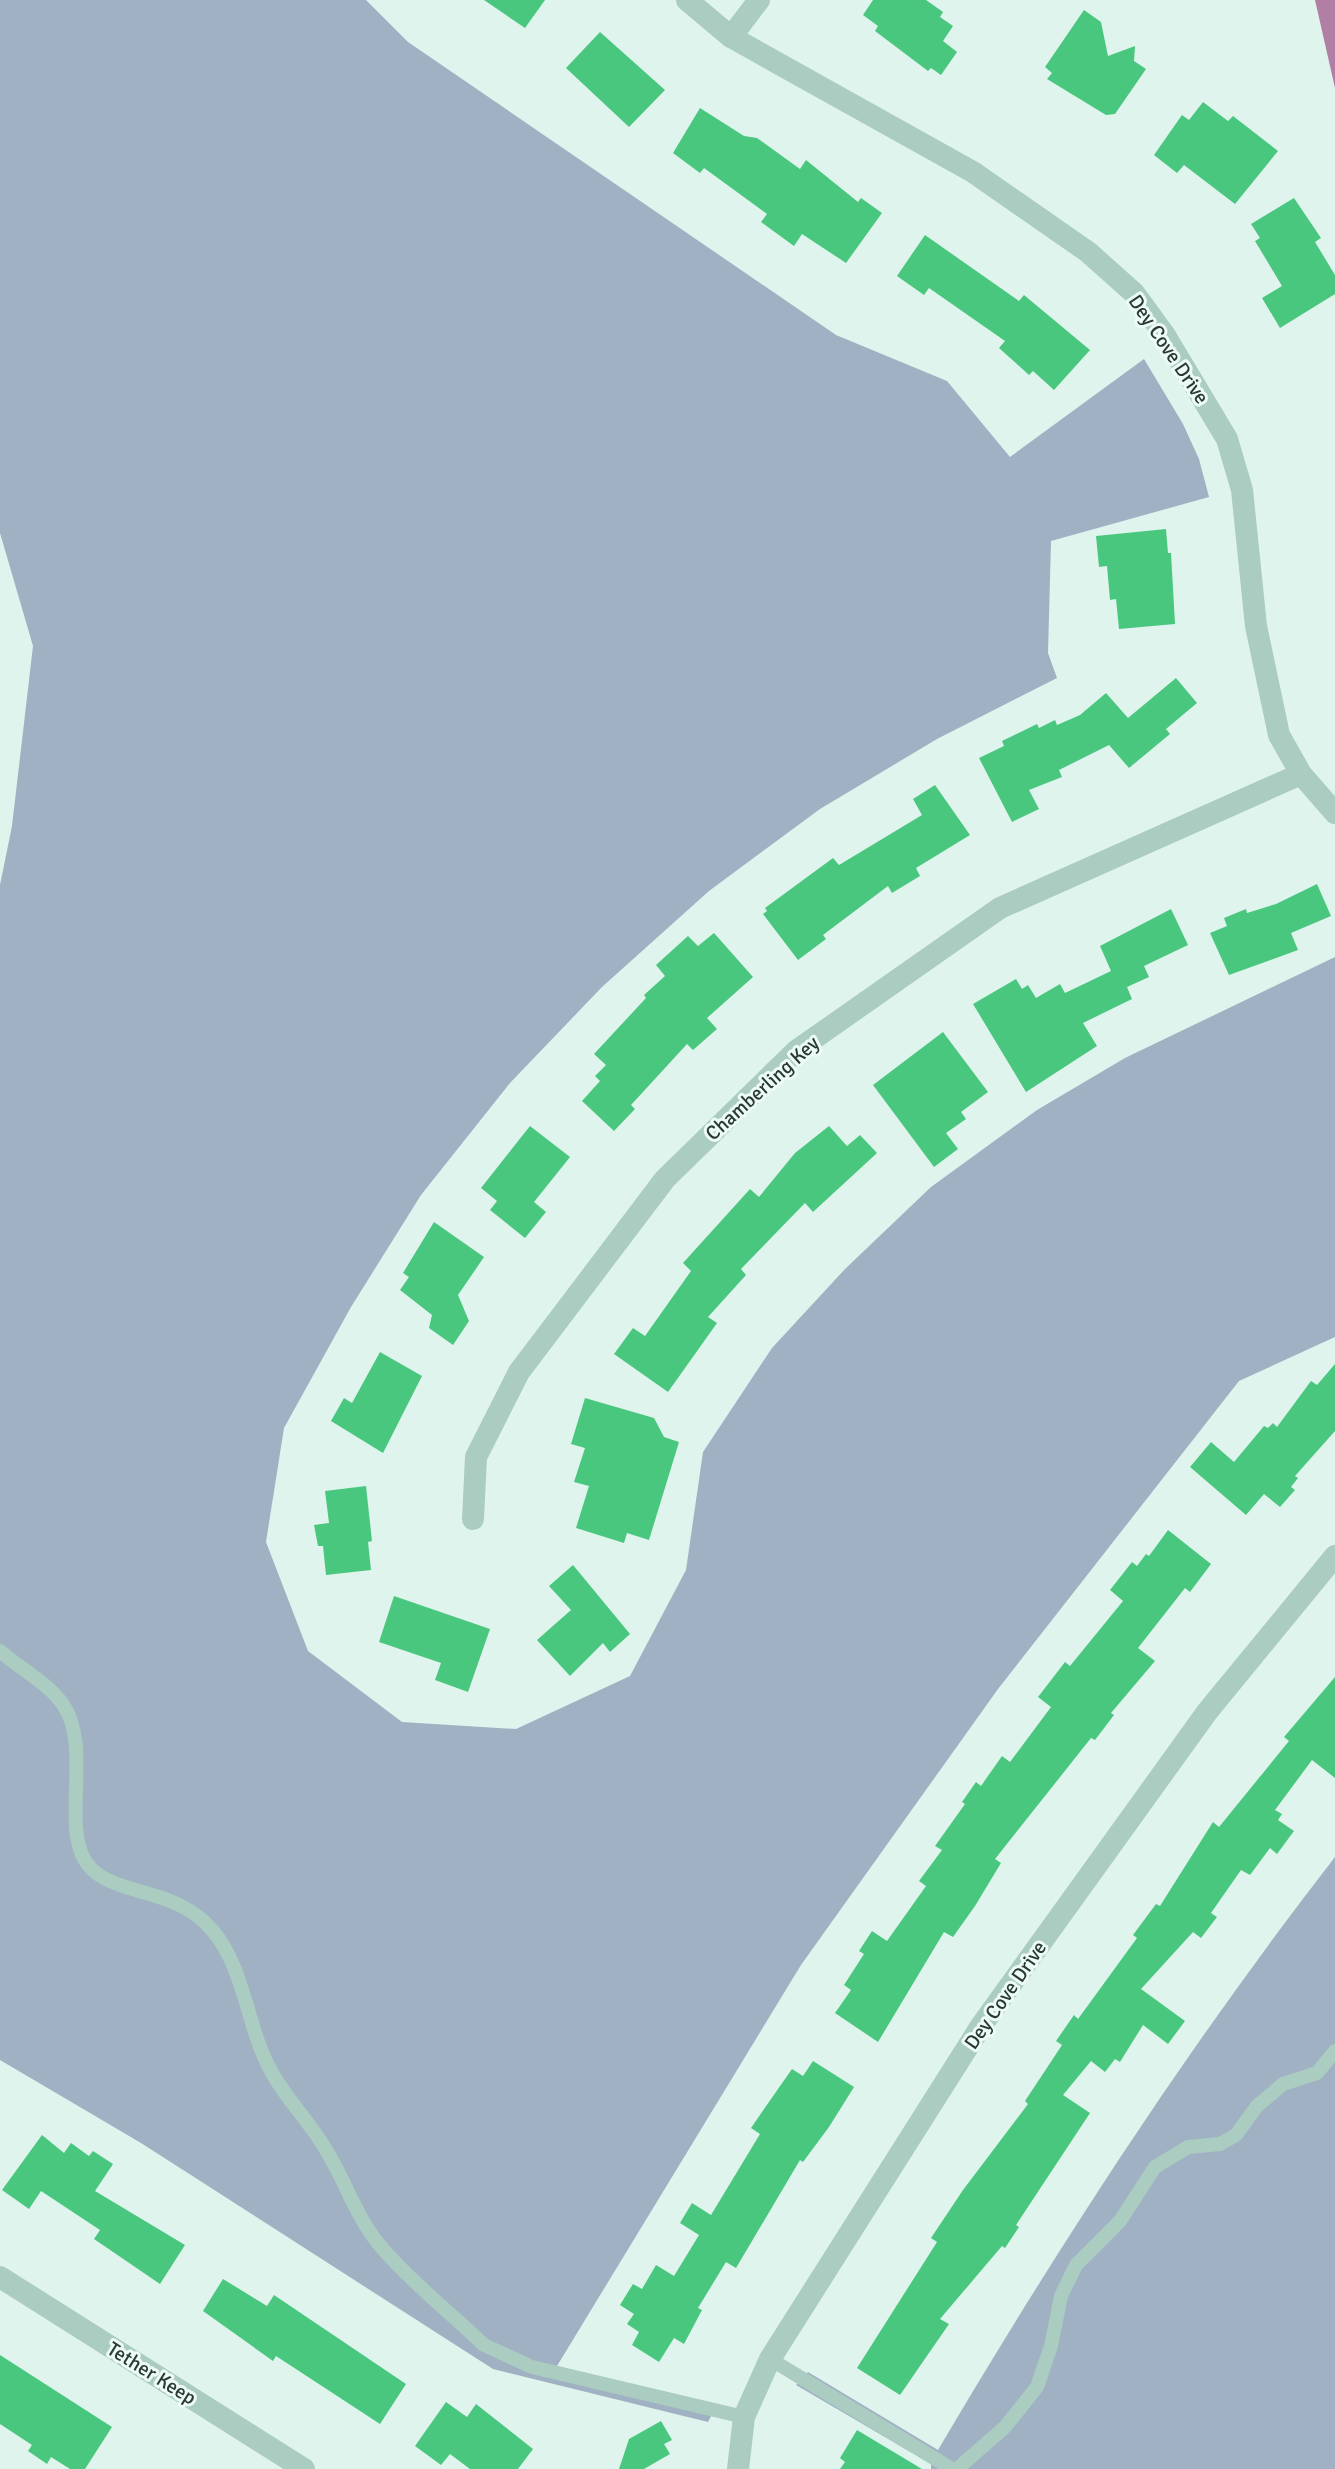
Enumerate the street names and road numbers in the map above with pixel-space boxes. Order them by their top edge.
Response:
street label: Dey Cove Drive [1123,290,1214,409]
street label: Chamberling Key [700,1030,825,1146]
street label: Dey Cove Drive [959,1936,1052,2054]
street label: Tether Keep [103,2336,201,2411]

